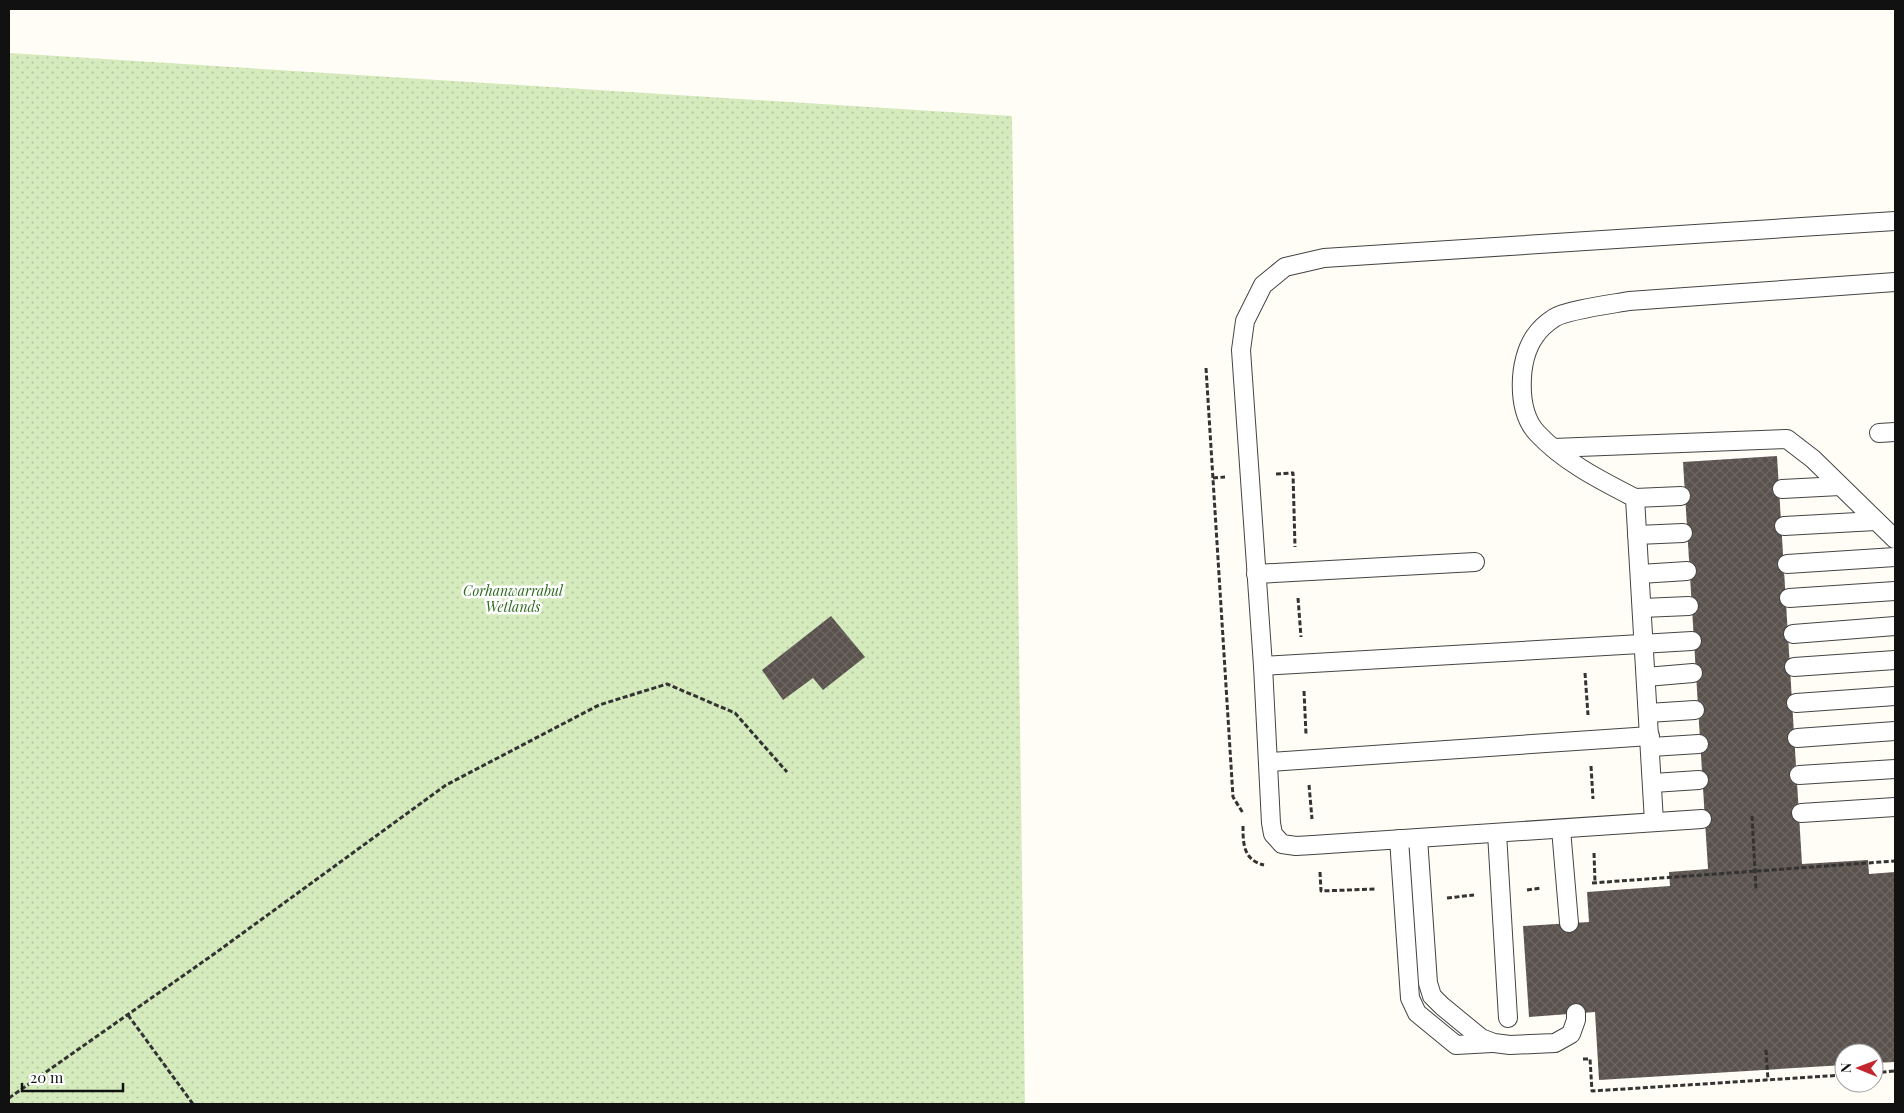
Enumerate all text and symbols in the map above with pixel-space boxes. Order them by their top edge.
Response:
park label: Corhanwarrabul Wetlands [463,581,564,616]
north arrow [1834,1043,1884,1093]
scale bar [22,1060,124,1092]
text: N [1836,1063,1855,1073]
text: 20 m [30,1067,64,1087]

